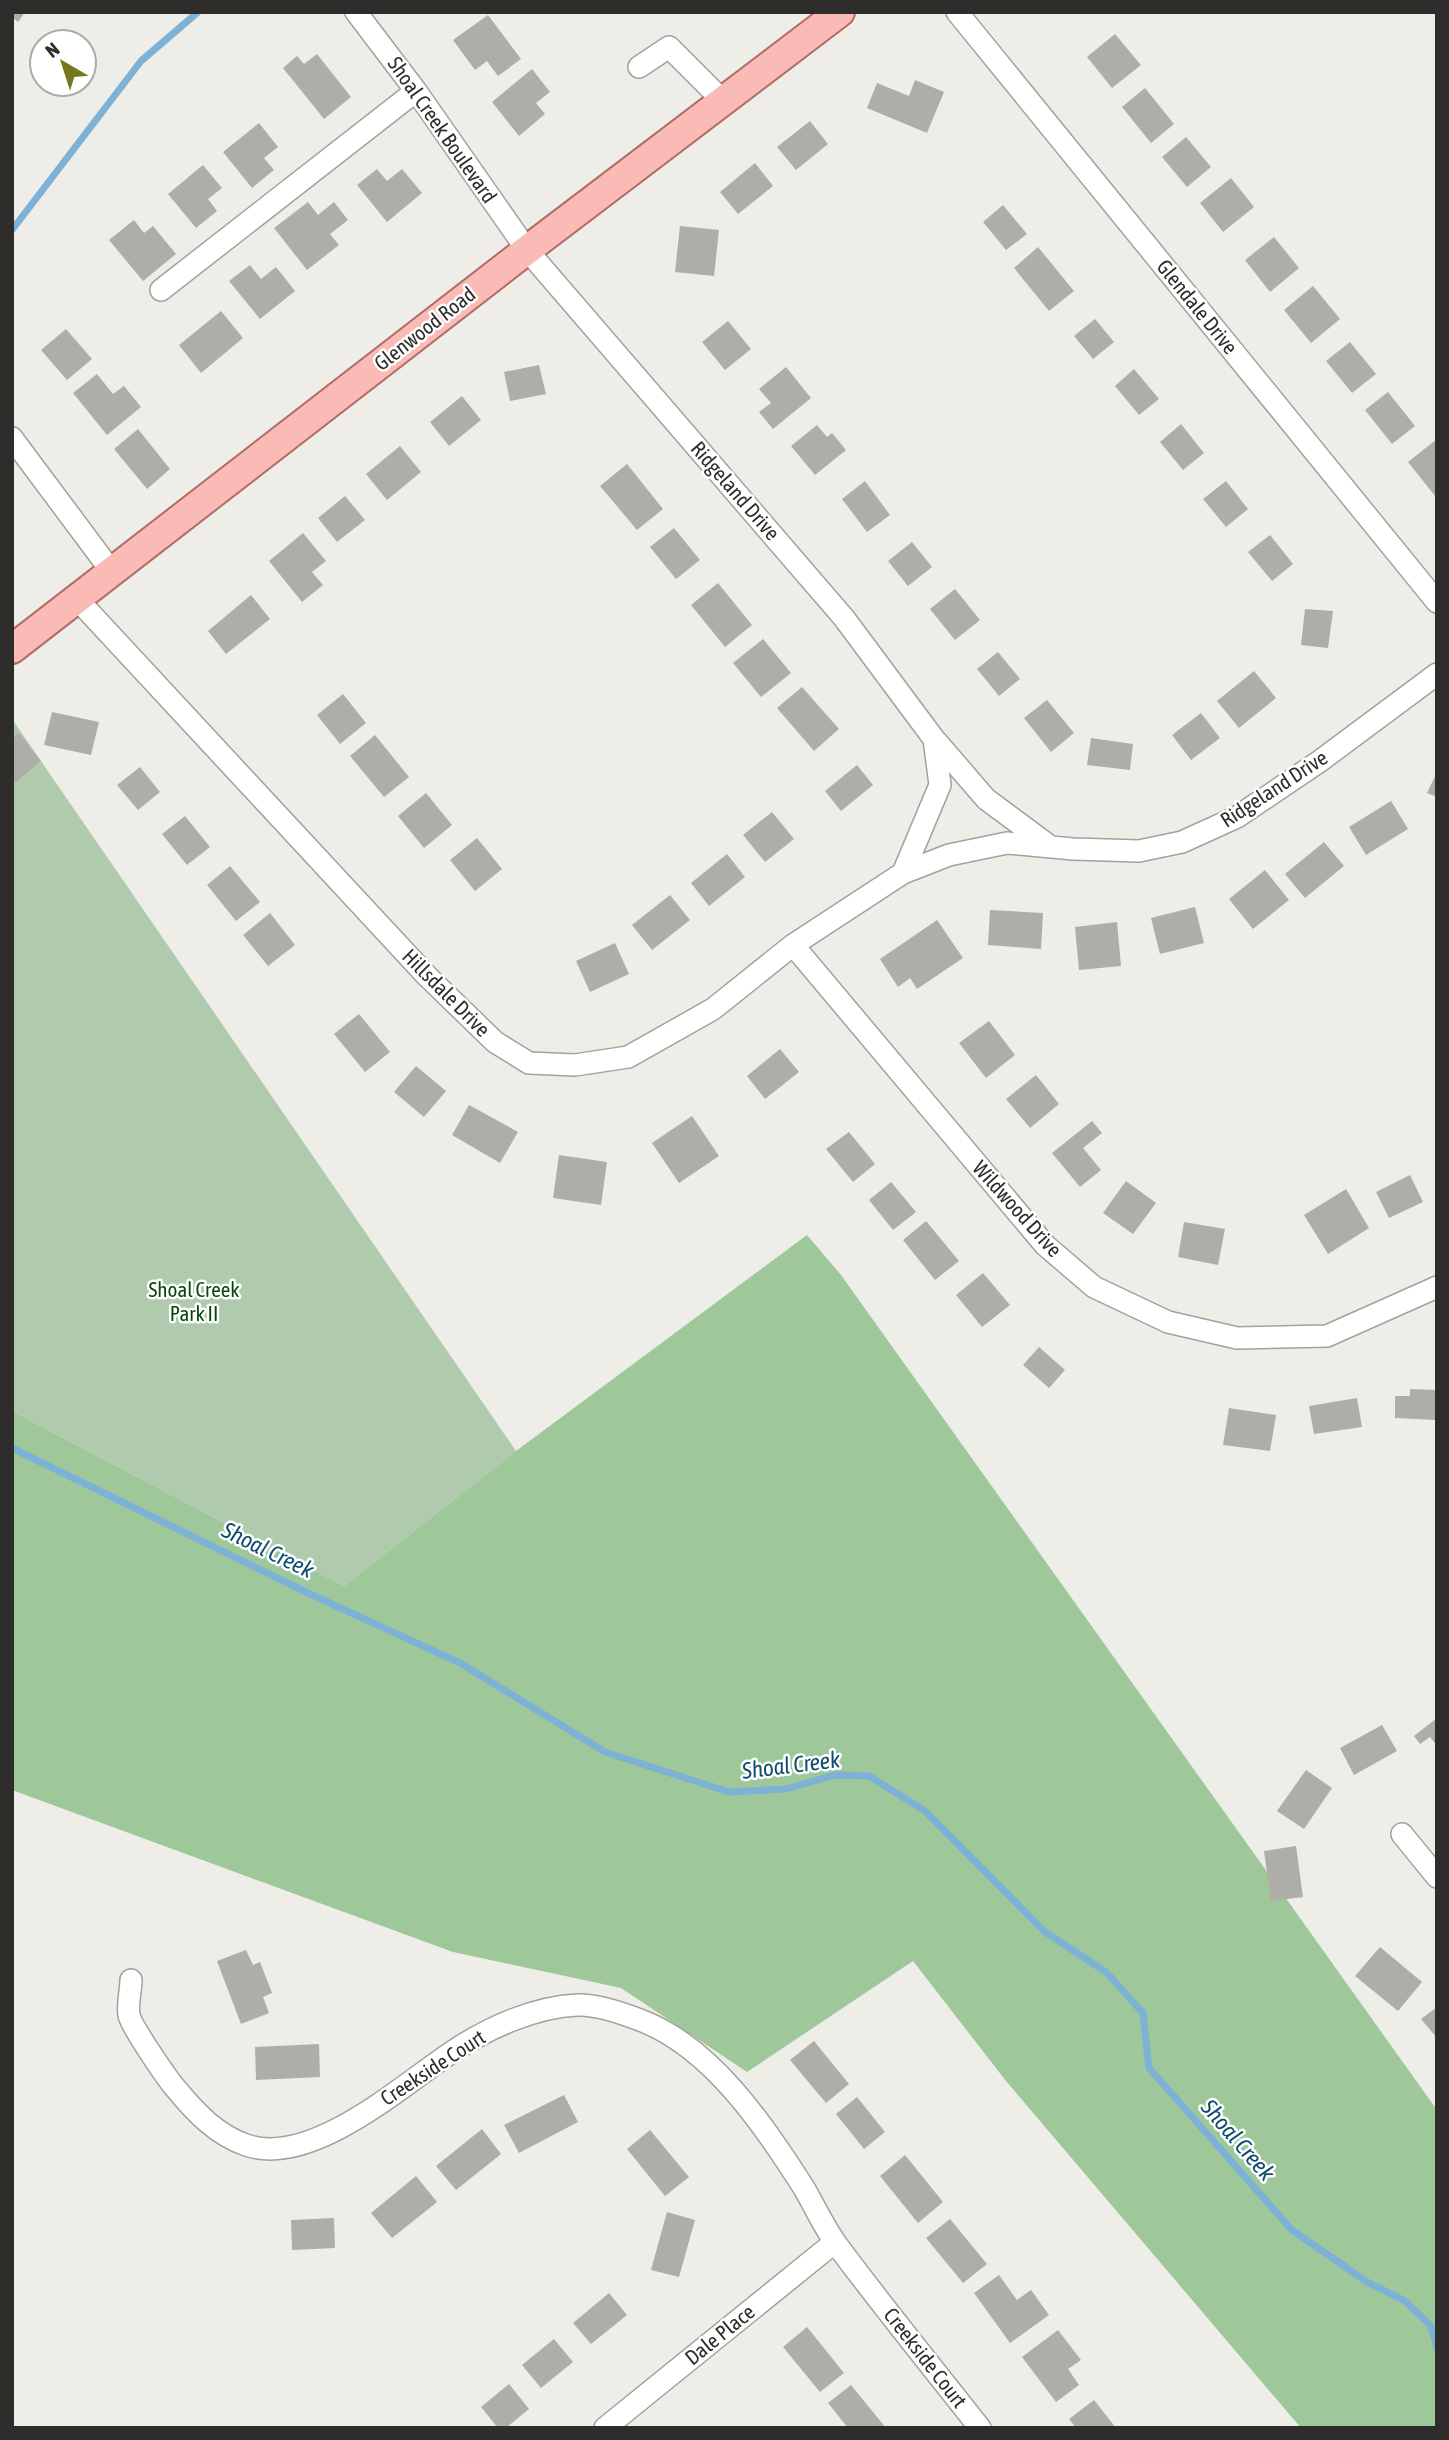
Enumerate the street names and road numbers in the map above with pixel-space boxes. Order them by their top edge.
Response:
street label: Shoal Creek Boulevard [383,52,502,207]
street label: Glendale Drive [1152,254,1243,358]
street label: Glenwood Road [369,281,480,375]
street label: Ridgeland Drive [686,436,785,544]
street label: Ridgeland Drive [1216,745,1331,832]
street label: Hillsdale Drive [398,944,495,1041]
street label: Wildwood Drive [968,1155,1067,1261]
street label: Creekside Court [376,2024,489,2110]
street label: Dale Place [680,2299,759,2369]
street label: Creekside Court [879,2303,972,2412]

